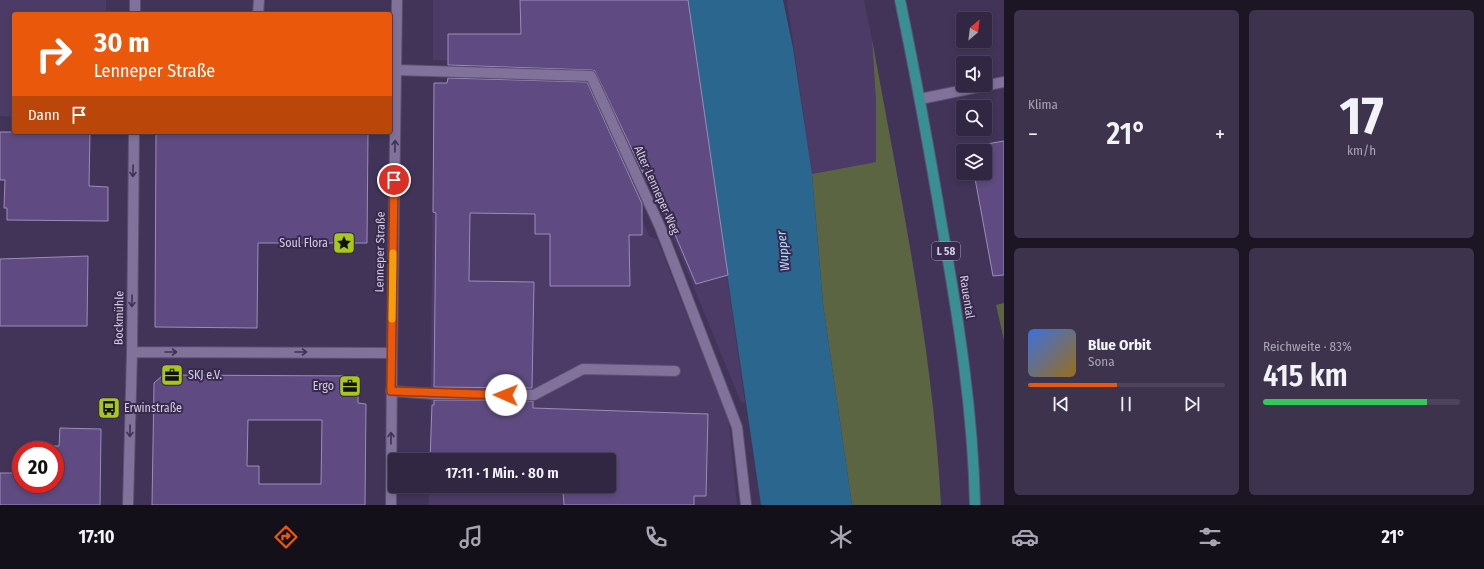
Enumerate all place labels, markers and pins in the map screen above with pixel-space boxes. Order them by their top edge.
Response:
pin [377,163,411,197]
place icon: Soul Flora [331,230,357,256]
place label: Soul Flora [279,236,328,250]
office icon: SKJ e.V. [159,362,185,388]
place label: SKJ e.V. [188,368,223,382]
office icon: Ergo [337,373,363,399]
place label: Ergo [313,379,334,393]
bus stop icon: Erwinstraße [96,395,122,421]
place label: Erwinstraße [124,401,182,415]

